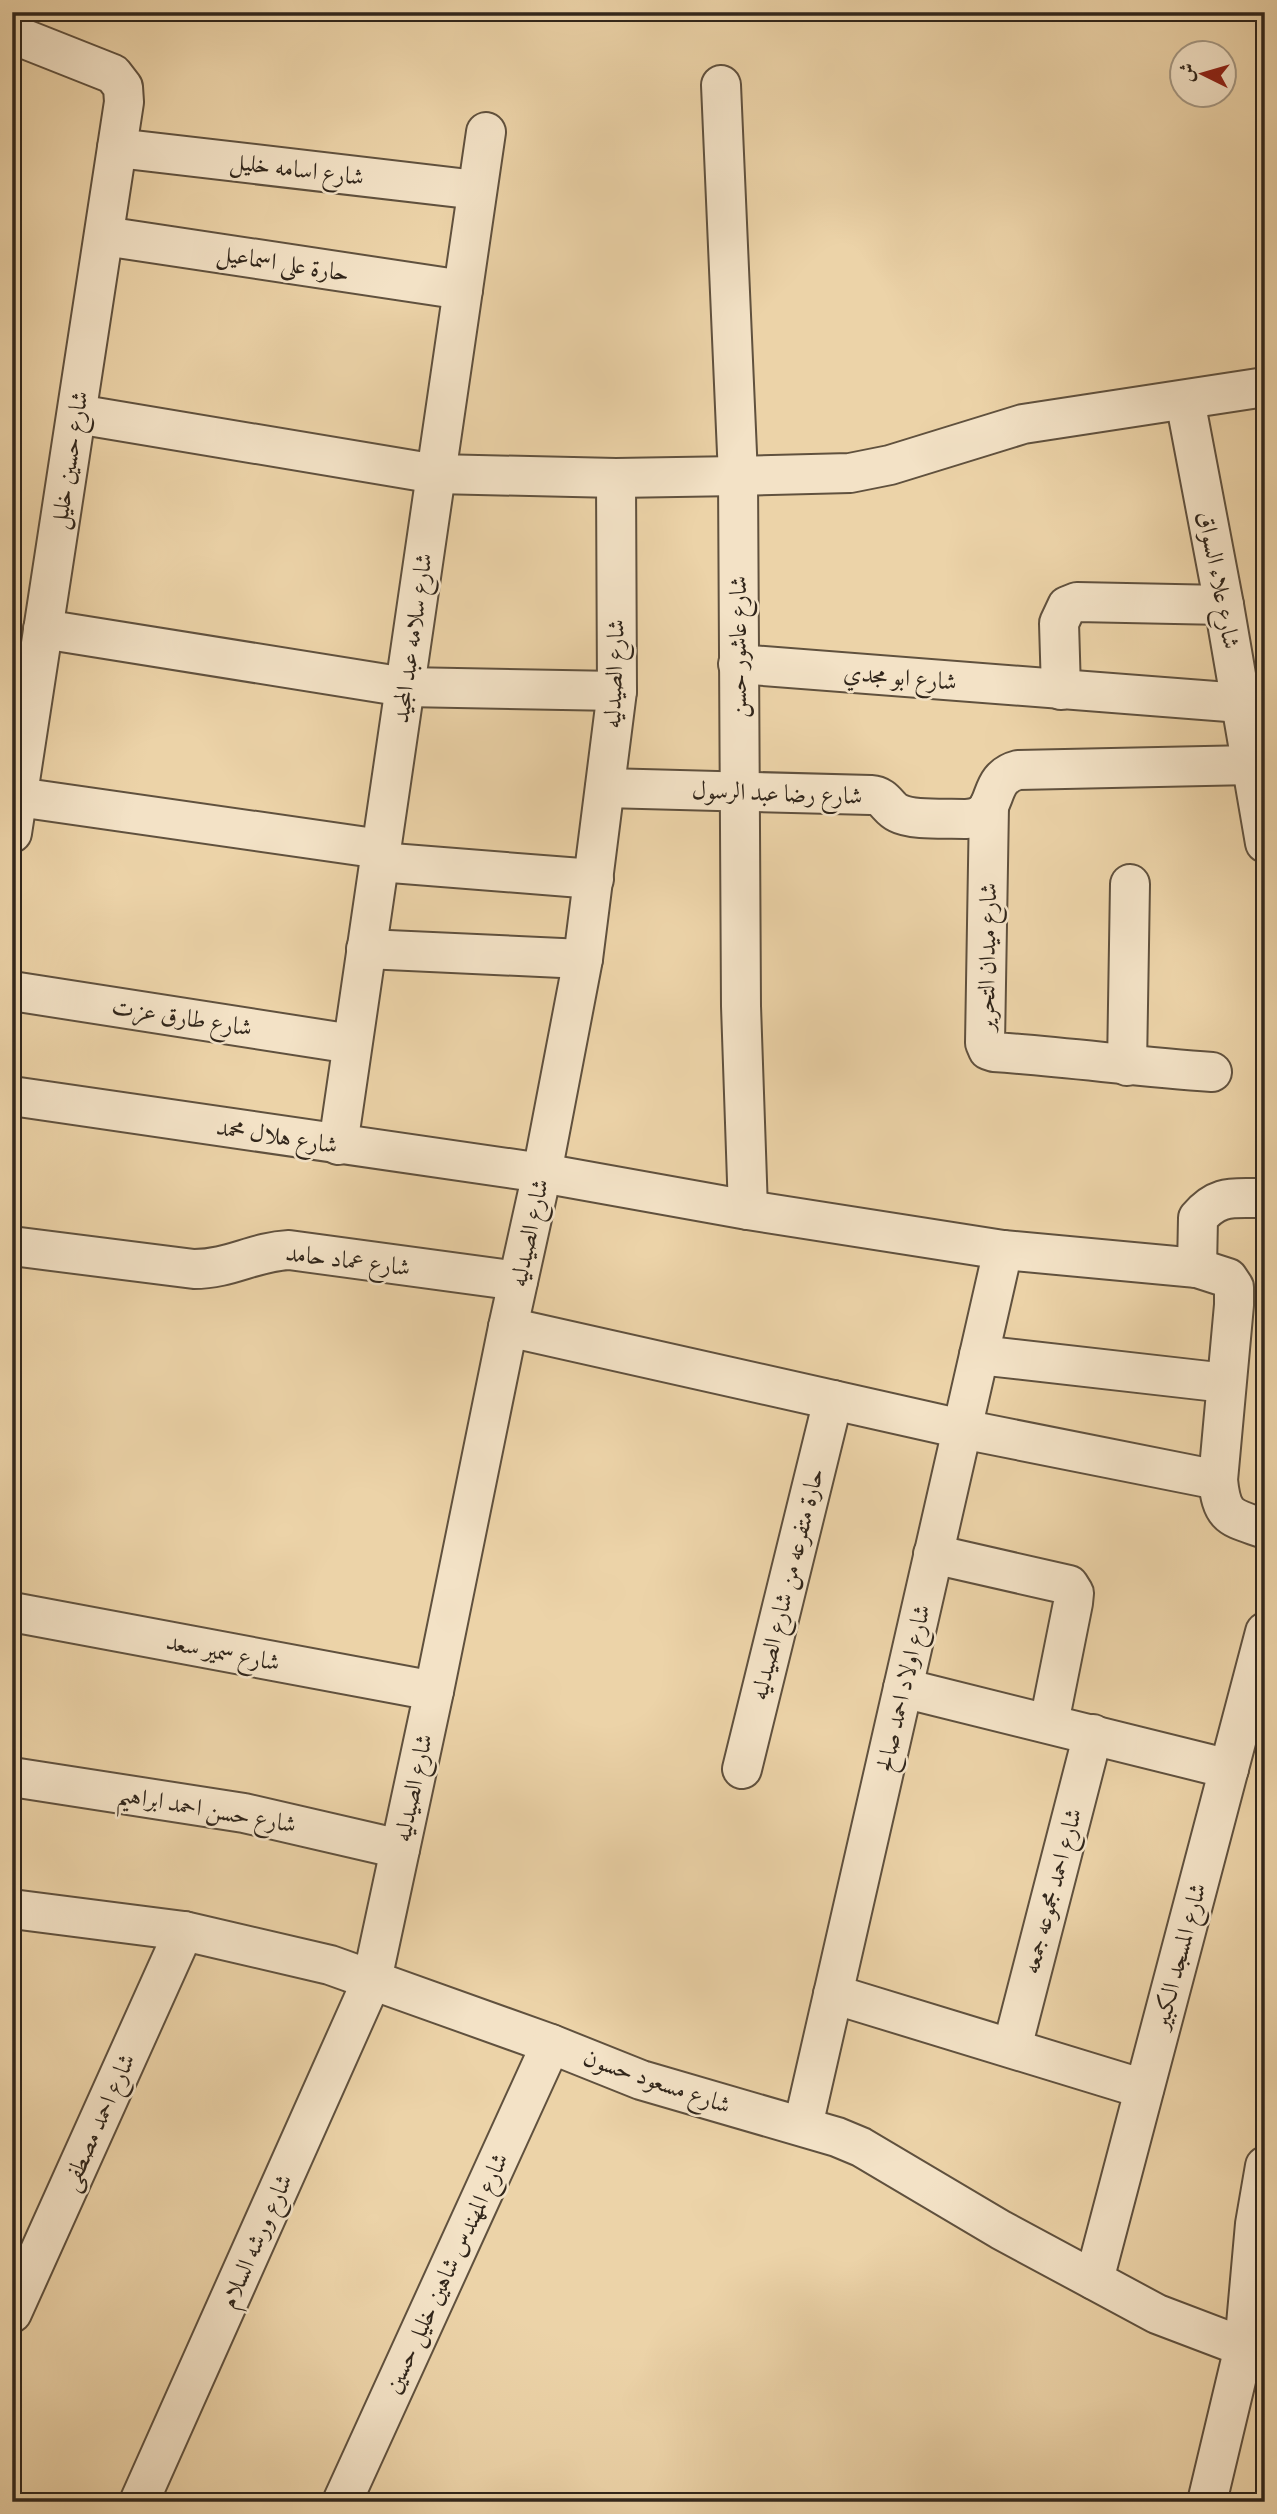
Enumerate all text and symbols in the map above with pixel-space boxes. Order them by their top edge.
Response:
north arrow [1168,38,1238,108]
text: ش [1174,62,1200,83]
street label: شارع اسامه خليل [228,147,366,197]
street label: حارة على اسماعيل [214,239,351,290]
street label: شارع حسين خليل [44,389,100,532]
street label: شارع علاء السواق [1186,509,1246,652]
street label: شارع سلامه عبد المجيد [386,551,444,726]
street label: شارع عاشور حسن [724,576,758,718]
street label: شارع الصيدليه [598,619,636,729]
street label: شارع ابو مجدي [842,658,958,702]
street label: شارع رضا عبد الرسول [691,776,863,816]
street label: شارع ميدان التحرير [972,883,1008,1035]
street label: شارع طارق عزت [109,992,254,1048]
street label: شارع هلال محمد [213,1113,340,1165]
street label: شارع الصيدليه [504,1176,560,1291]
street label: شارع عماد حامد [283,1238,412,1287]
street label: حارة متفرعه من شارع الصيدليه [745,1465,835,1704]
street label: شارع اولاد احمد صالح [870,1602,942,1776]
street label: شارع سمير سعد [163,1627,282,1683]
street label: شارع الصيدليه [388,1731,444,1846]
street label: شارع حسن احمد ابراهيم [114,1780,298,1848]
street label: شارع احمد مجموعه جمعه [1016,1805,1093,1978]
street label: شارع المسجد الكبير [1145,1880,1218,2037]
street label: شارع مسعود حسون [578,2043,734,2125]
street label: شارع احمد مصطفى [55,2049,146,2197]
street label: شارع المهندس شاهين خليل حسين [378,2148,519,2400]
street label: شارع ورشه السلام [214,2170,304,2315]

